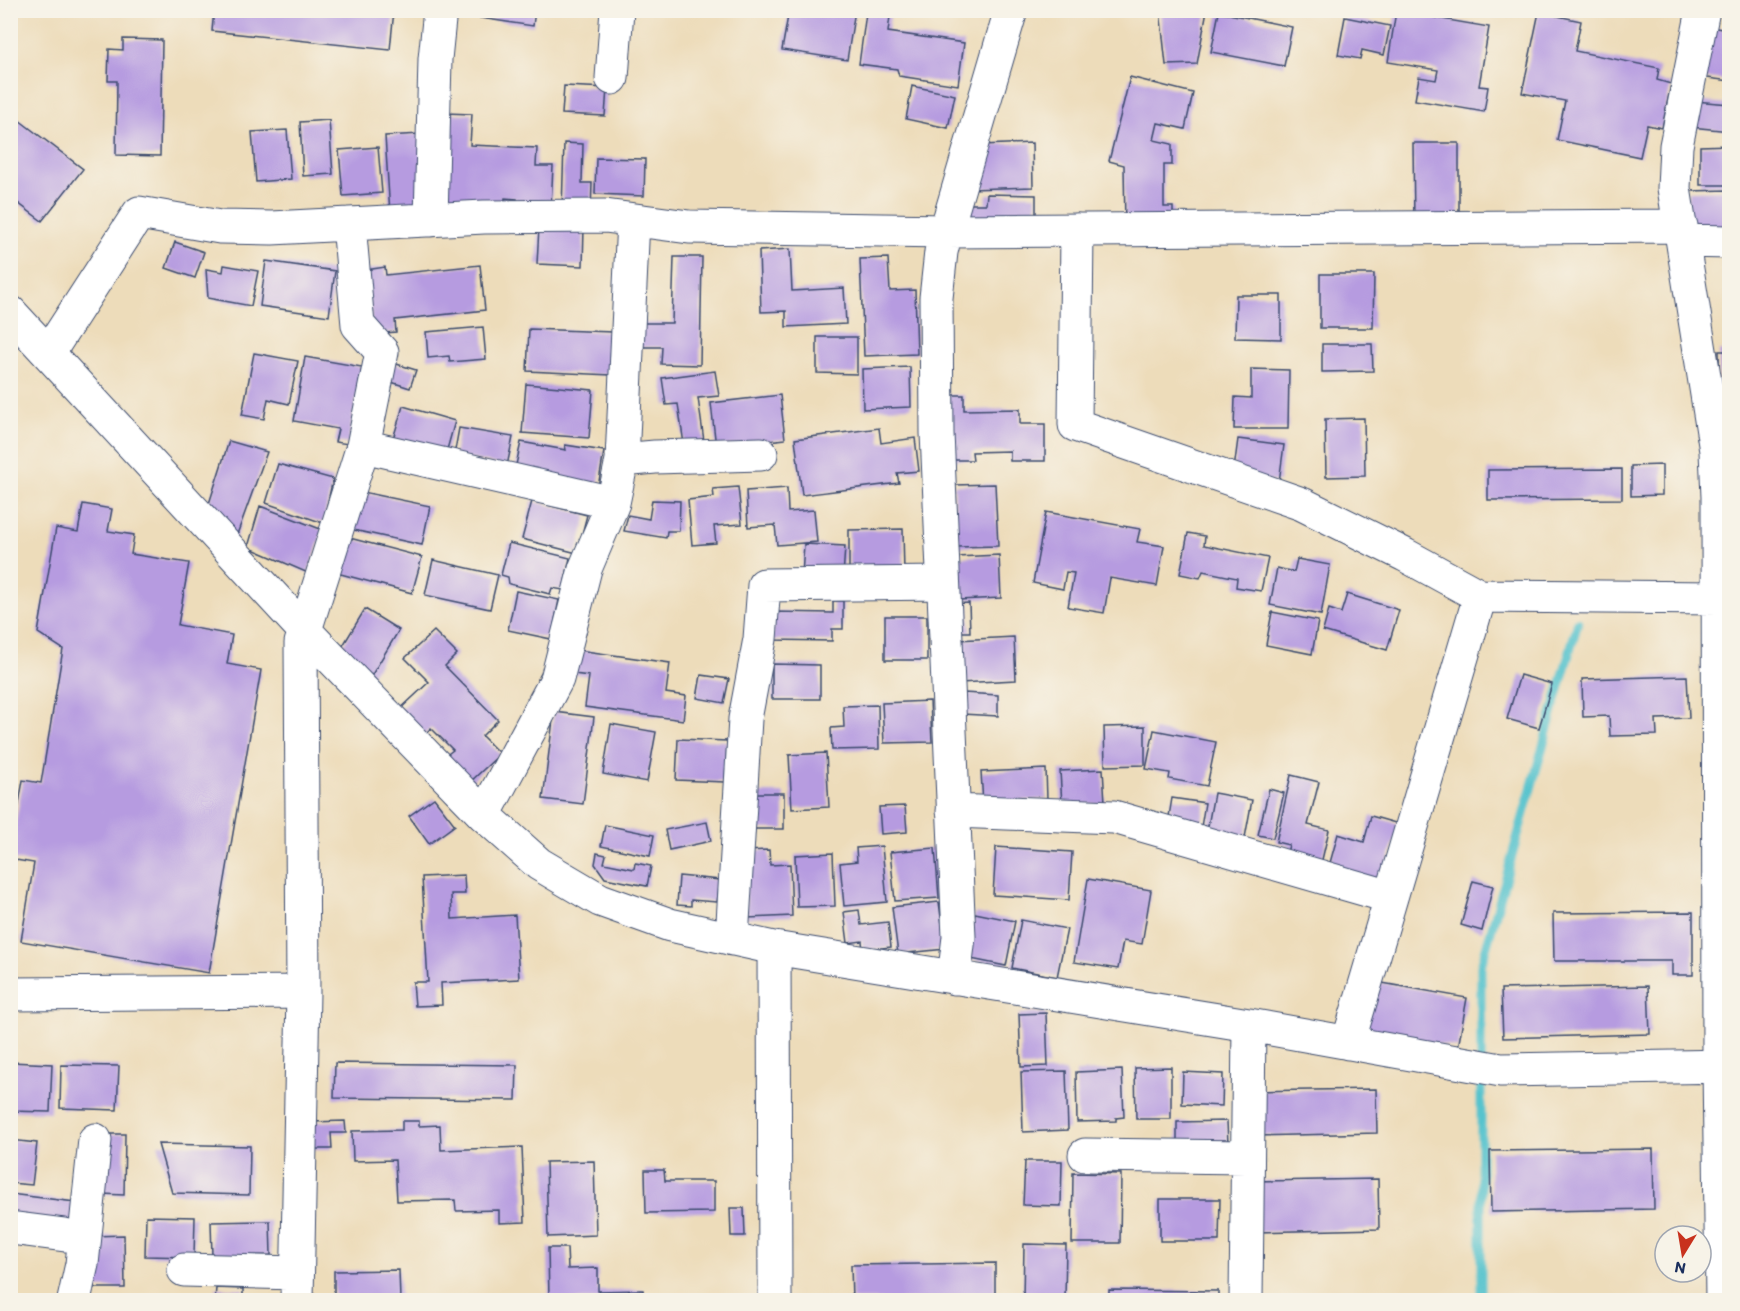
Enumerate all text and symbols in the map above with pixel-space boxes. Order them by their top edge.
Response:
north arrow [1653,1224,1713,1284]
text: N [1673,1258,1687,1279]

